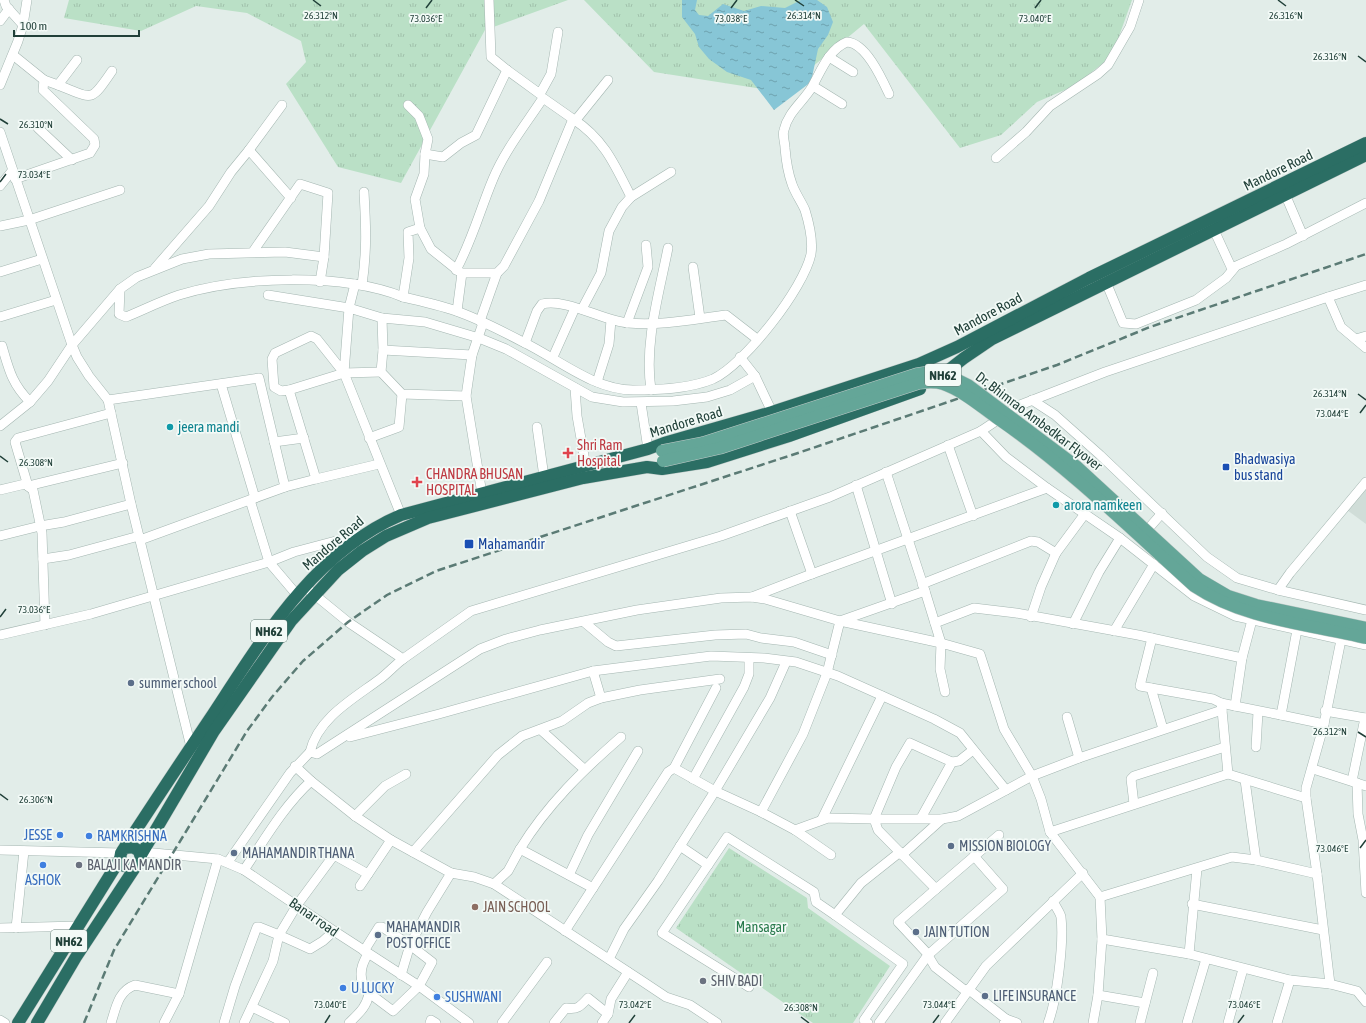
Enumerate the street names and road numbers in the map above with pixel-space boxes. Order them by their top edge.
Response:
street label: Mandore Road [1241,146,1315,194]
street label: Mandore Road [951,289,1025,339]
road number: NH62 [925,364,961,386]
street label: Dr. Bhimrao Ambedkar Flyover [973,368,1106,474]
street label: Mandore Road [648,403,724,441]
street label: Mandore Road [299,513,367,573]
road number: NH62 [251,620,287,642]
street label: Banar road [286,894,342,940]
road number: NH62 [51,930,87,952]

